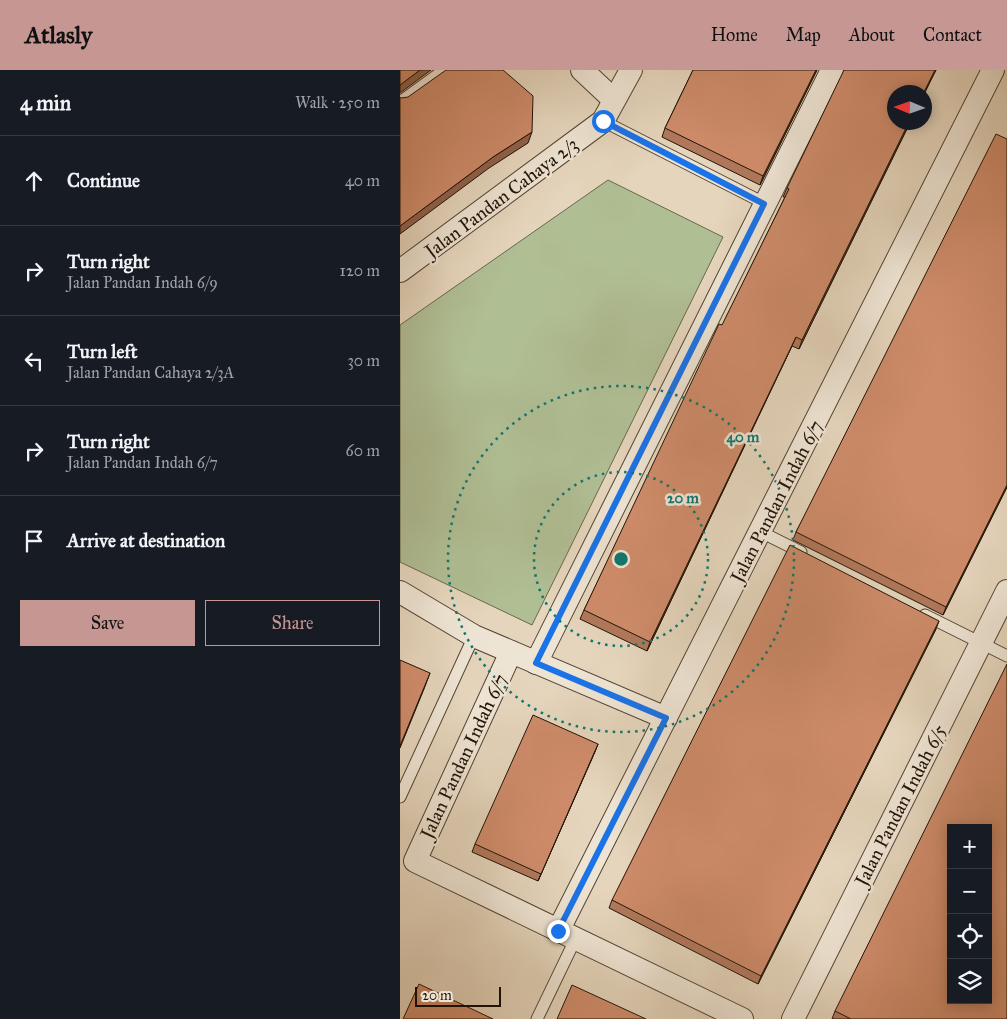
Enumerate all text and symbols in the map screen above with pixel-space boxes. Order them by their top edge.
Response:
text: Atlasly [25,20,92,50]
text: Home [711,24,758,46]
text: Map [786,24,821,46]
text: About [849,24,895,46]
text: Contact [923,24,982,46]
north arrow [887,85,932,130]
text: 4 min [20,90,71,116]
text: Walk · 250 m [295,93,380,112]
route start [592,110,615,133]
street label: Jalan Pandan Cahaya 2/3 [419,132,583,265]
icon: ahead [20,167,48,195]
text: Continue [67,169,140,192]
text: 40 m [345,171,380,190]
text: Turn right [67,250,150,273]
icon: right [20,257,48,285]
text: 120 m [340,261,380,280]
text: Jalan Pandan Indah 6/9 [67,273,218,292]
text: Turn left [67,340,137,363]
icon: left [20,347,48,375]
text: 30 m [347,351,380,370]
text: Jalan Pandan Cahaya 2/3A [67,363,234,382]
street label: Jalan Pandan Indah 6/7 [725,416,828,589]
text: 40 m [727,428,760,447]
text: Turn right [67,430,150,453]
icon: right [20,437,48,465]
text: 60 m [346,441,380,460]
text: Jalan Pandan Indah 6/7 [67,453,218,472]
text: 20 m [667,489,699,507]
icon: arrive [20,527,48,555]
text: Arrive at destination [67,529,225,552]
centre of rings [612,550,630,568]
button: Save [20,600,195,646]
button: Share [205,600,380,646]
street label: Jalan Pandan Indah 6/7 [414,670,513,845]
street label: Jalan Pandan Indah 6/5 [849,721,952,892]
map controls [947,824,992,1004]
button: + [947,824,992,869]
button: − [947,869,992,914]
button: locate [947,914,992,959]
route end [547,920,570,943]
button: layers [947,959,992,1004]
scale bar [415,984,501,1007]
text: 20 m [422,987,452,1004]

